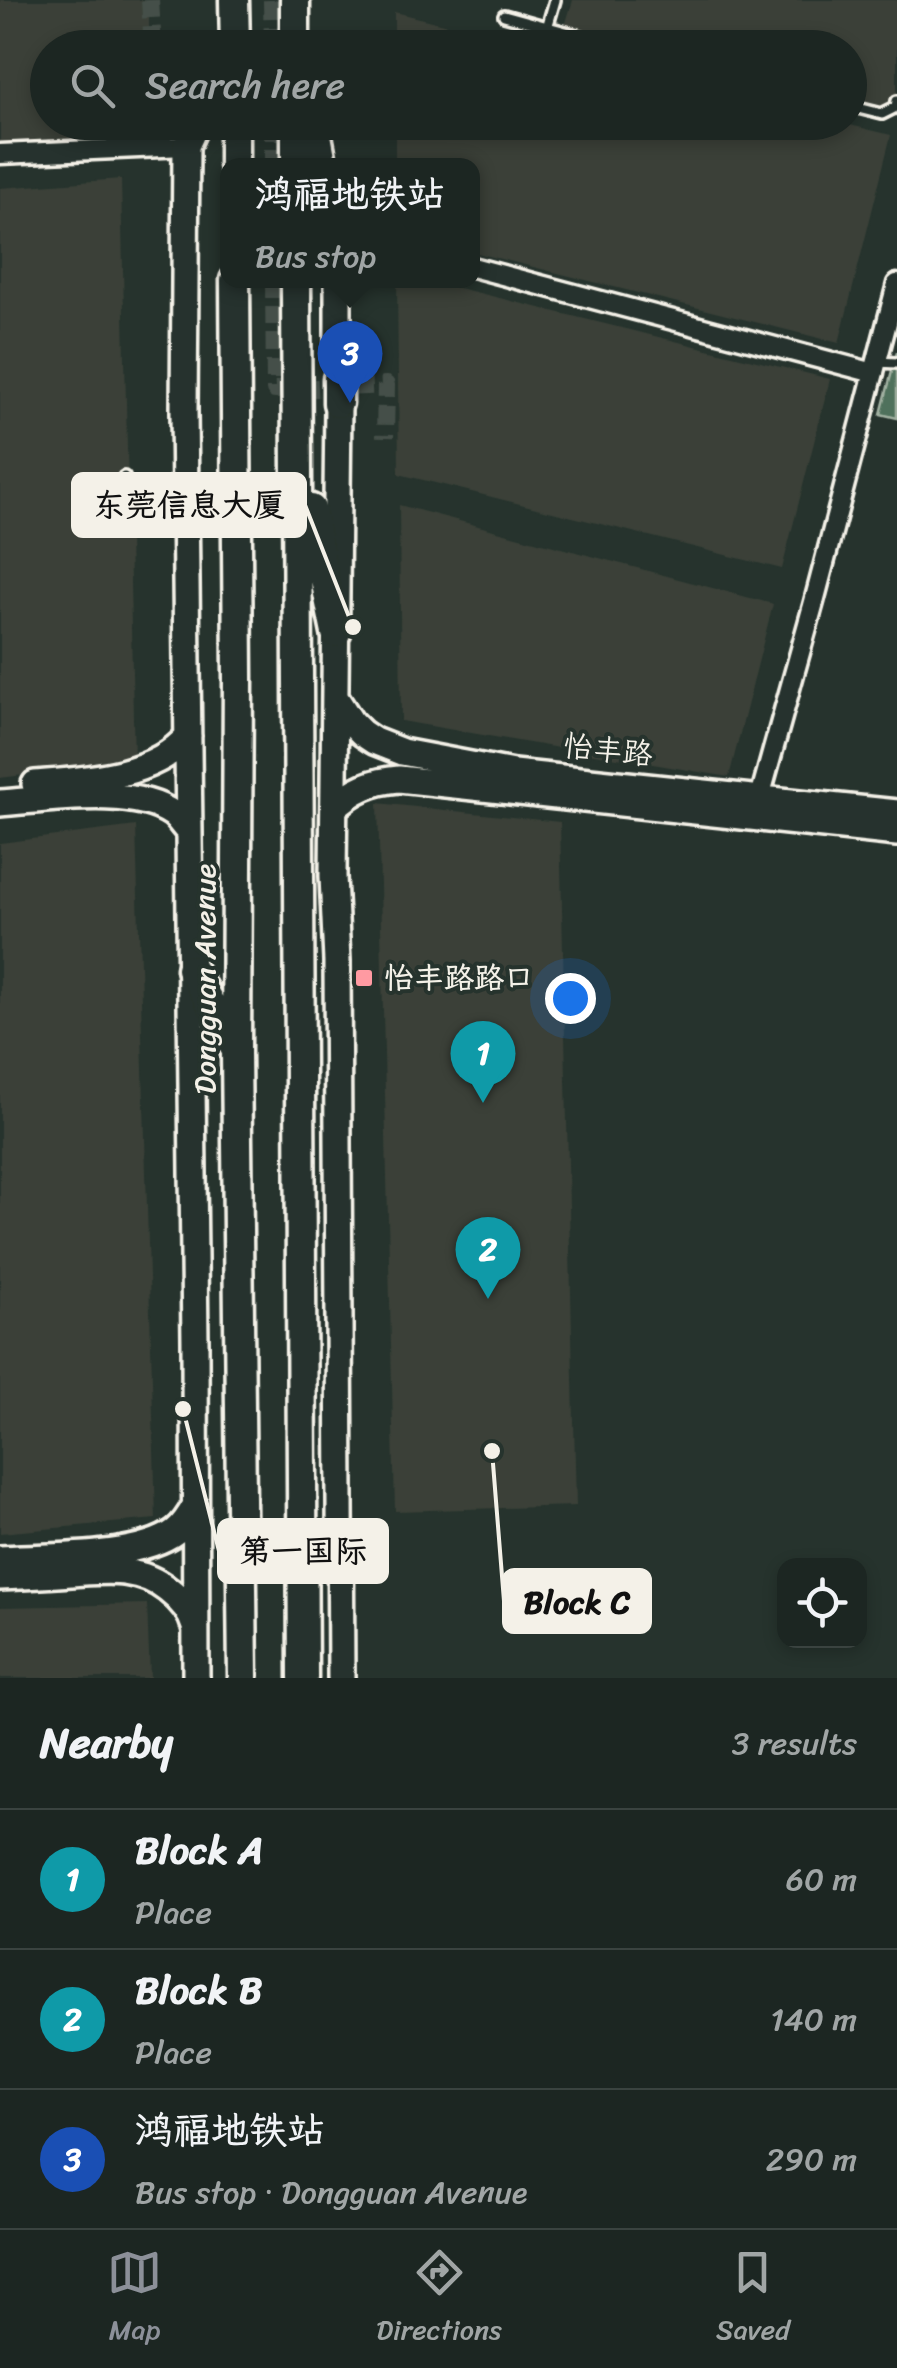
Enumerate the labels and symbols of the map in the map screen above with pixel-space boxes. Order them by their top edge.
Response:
pin: 3 [318,320,382,403]
callout: 东莞信息大厦 [73,474,305,536]
text: 东莞信息大厦 [93,477,285,534]
street label: 怡丰路 [560,718,656,782]
street label: Dongguan Avenue [178,864,232,1094]
place label: 怡丰路路口 [384,951,534,1005]
marker: 怡丰路路口 [353,967,375,989]
your location [545,973,596,1024]
pin: 1 [450,1020,516,1103]
pin: 2 [456,1216,520,1299]
callout: 第一国际 [219,1520,387,1582]
text: 第一国际 [239,1523,367,1580]
callout: Block C [504,1570,650,1632]
text: Block C [524,1574,630,1631]

